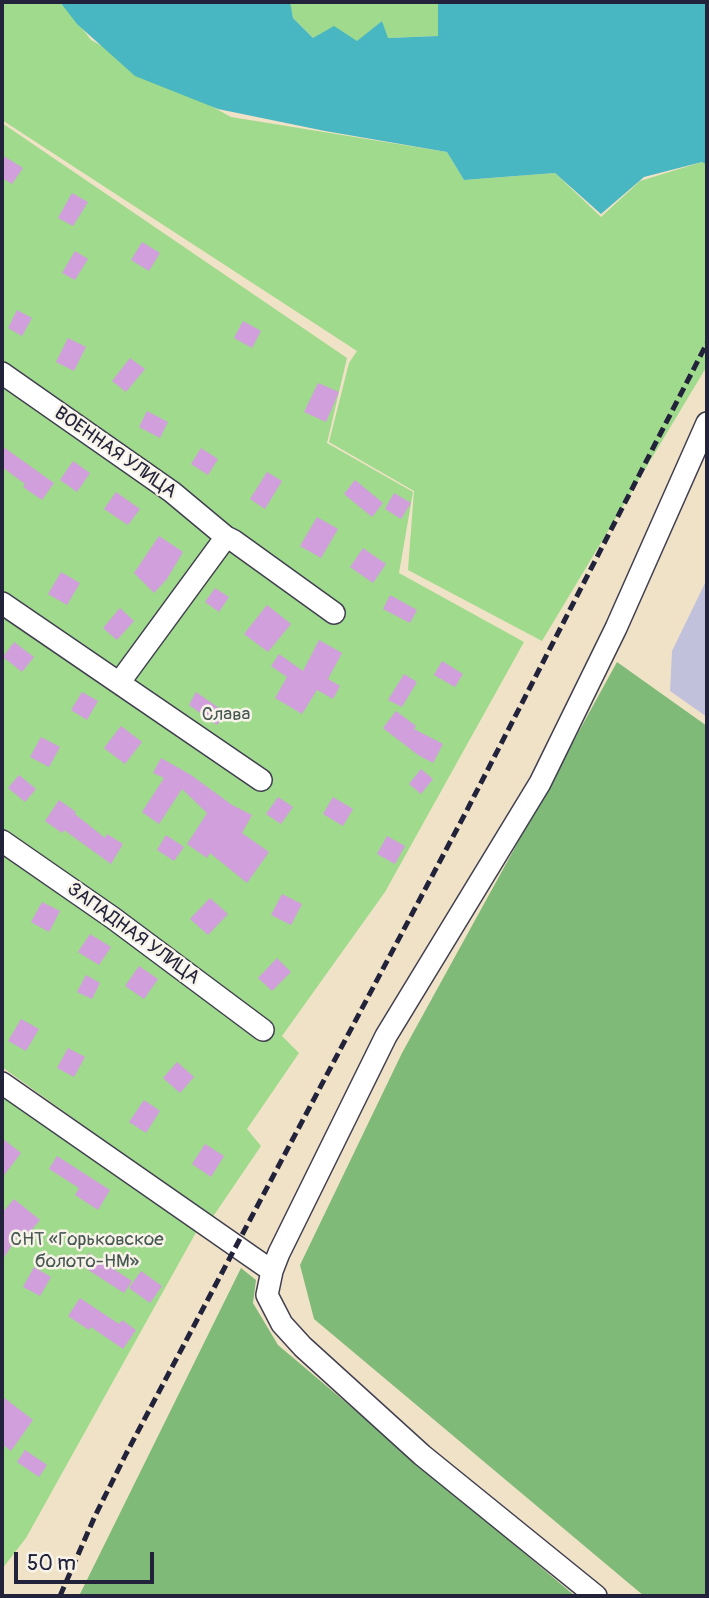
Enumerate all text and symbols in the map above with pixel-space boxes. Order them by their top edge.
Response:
street label: ВОЕННАЯ УЛИЦА [49,402,181,504]
park label: Слава [202,704,250,726]
street label: ЗАПАДНАЯ УЛИЦА [62,878,204,990]
park label: СНТ «Горьковское болото-НМ» [10,1229,164,1273]
scale bar [18,1538,158,1582]
text: 50 m [27,1550,76,1577]

